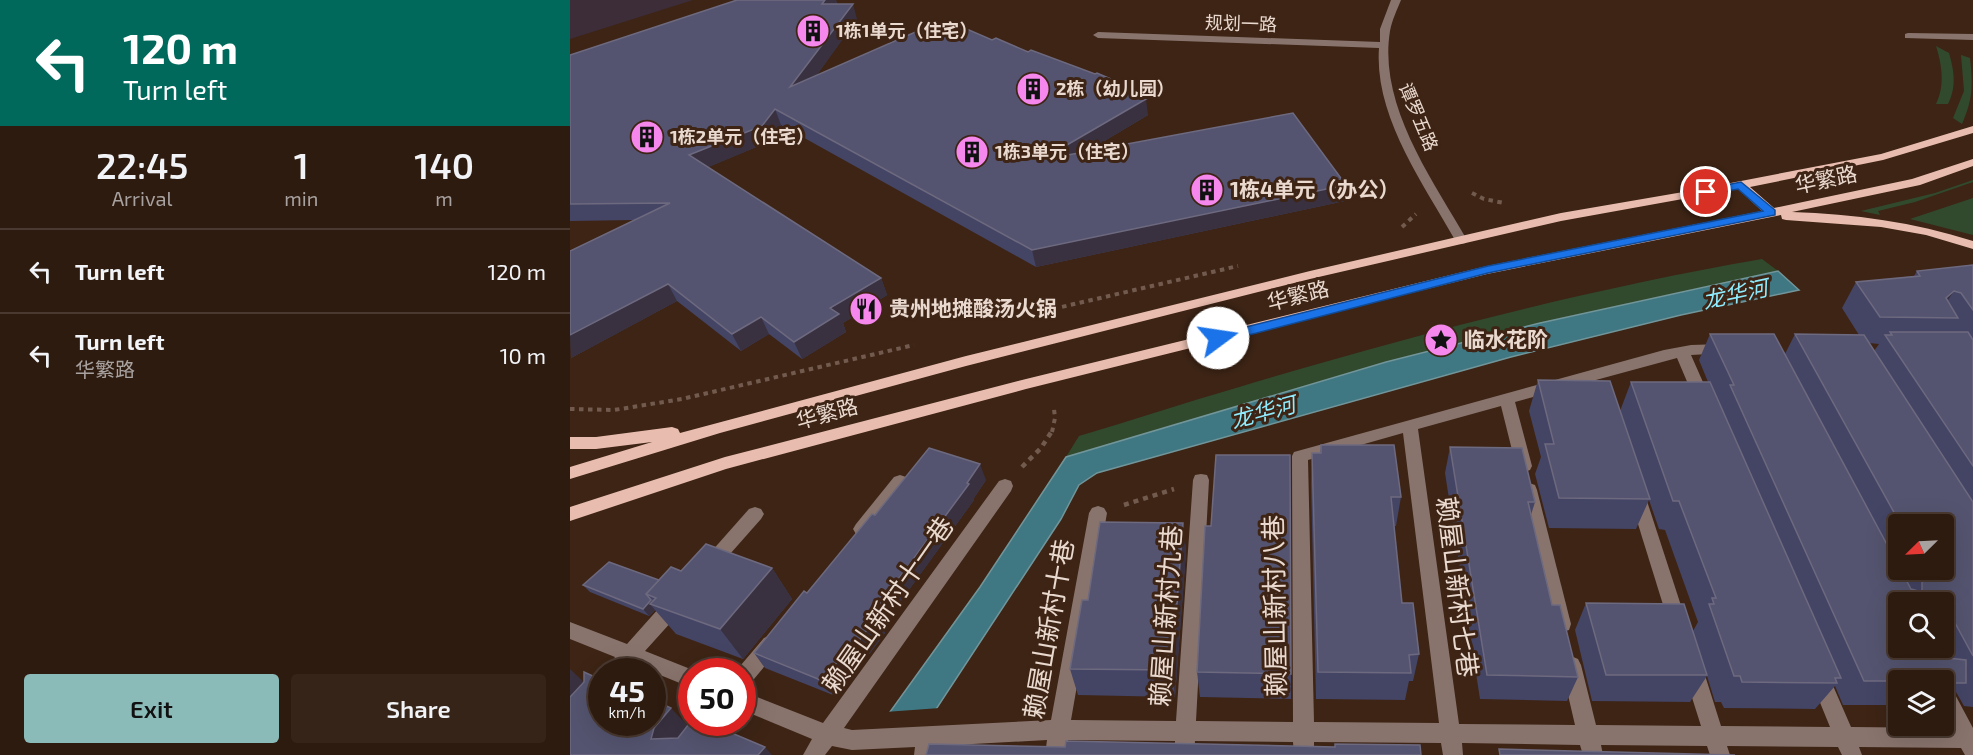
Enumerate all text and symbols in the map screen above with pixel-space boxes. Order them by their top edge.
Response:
street label: 规划一路 [1205,11,1277,35]
building icon: 1栋1单元（住宅） [795,13,831,49]
place label: 1栋1单元（住宅） [836,19,978,41]
text: 120 m [123,22,238,72]
icon: left [24,24,102,102]
building icon: 2栋（幼儿园） [1015,71,1051,107]
text: Turn left [123,73,227,105]
place label: 2栋（幼儿园） [1056,77,1174,99]
street label: 谭罗五路 [1395,79,1443,154]
building icon: 1栋2单元（住宅） [629,119,665,155]
place label: 1栋2单元（住宅） [670,125,814,147]
building icon: 1栋3单元（住宅） [954,134,990,170]
place label: 1栋3单元（住宅） [995,140,1139,162]
text: 22:45 [96,143,188,186]
text: 1 [294,143,309,186]
text: 140 [414,143,474,186]
street label: 华繁路 [1792,160,1859,197]
pin [1680,166,1731,217]
building icon: 1栋4单元（办公） [1189,172,1225,208]
icon: arrive [1689,175,1722,208]
place label: 1栋4单元（办公） [1230,176,1399,201]
text: Arrival [112,186,173,210]
text: min [284,186,318,210]
text: m [435,186,453,210]
icon: left [24,255,57,288]
text: Turn left [75,258,164,284]
text: 120 m [487,258,546,284]
water label: 龙华河 [1700,273,1774,313]
street label: 华繁路 [1264,275,1331,314]
restaurant icon: 贵州地摊酸汤火锅 [848,291,884,327]
place label: 贵州地摊酸汤火锅 [889,295,1057,320]
position arrow [1186,306,1250,370]
place icon: 临水花阶 [1423,322,1459,358]
place label: 临水花阶 [1464,326,1548,351]
text: Turn left [75,328,164,354]
icon: left [24,339,57,372]
text: 10 m [500,342,546,368]
text: 华繁路 [75,357,135,381]
water label: 龙华河 [1227,389,1302,432]
street label: 华繁路 [793,392,860,433]
street label: 赖屋山新村七巷 [1432,495,1485,679]
street label: 赖屋山新村十一巷 [814,510,959,698]
north arrow [1888,514,1954,580]
map controls [1888,514,1954,736]
street label: 赖屋山新村八巷 [1256,515,1291,697]
street label: 赖屋山新村九巷 [1143,524,1186,708]
street label: 赖屋山新村十巷 [1016,536,1079,721]
button: search [1888,592,1954,658]
speed limit sign: 50 [678,658,756,736]
button: layers [1888,670,1954,736]
text: 45 [609,672,645,708]
button: Exit [24,674,279,743]
button: Share [291,674,546,743]
text: km/h [608,703,646,721]

